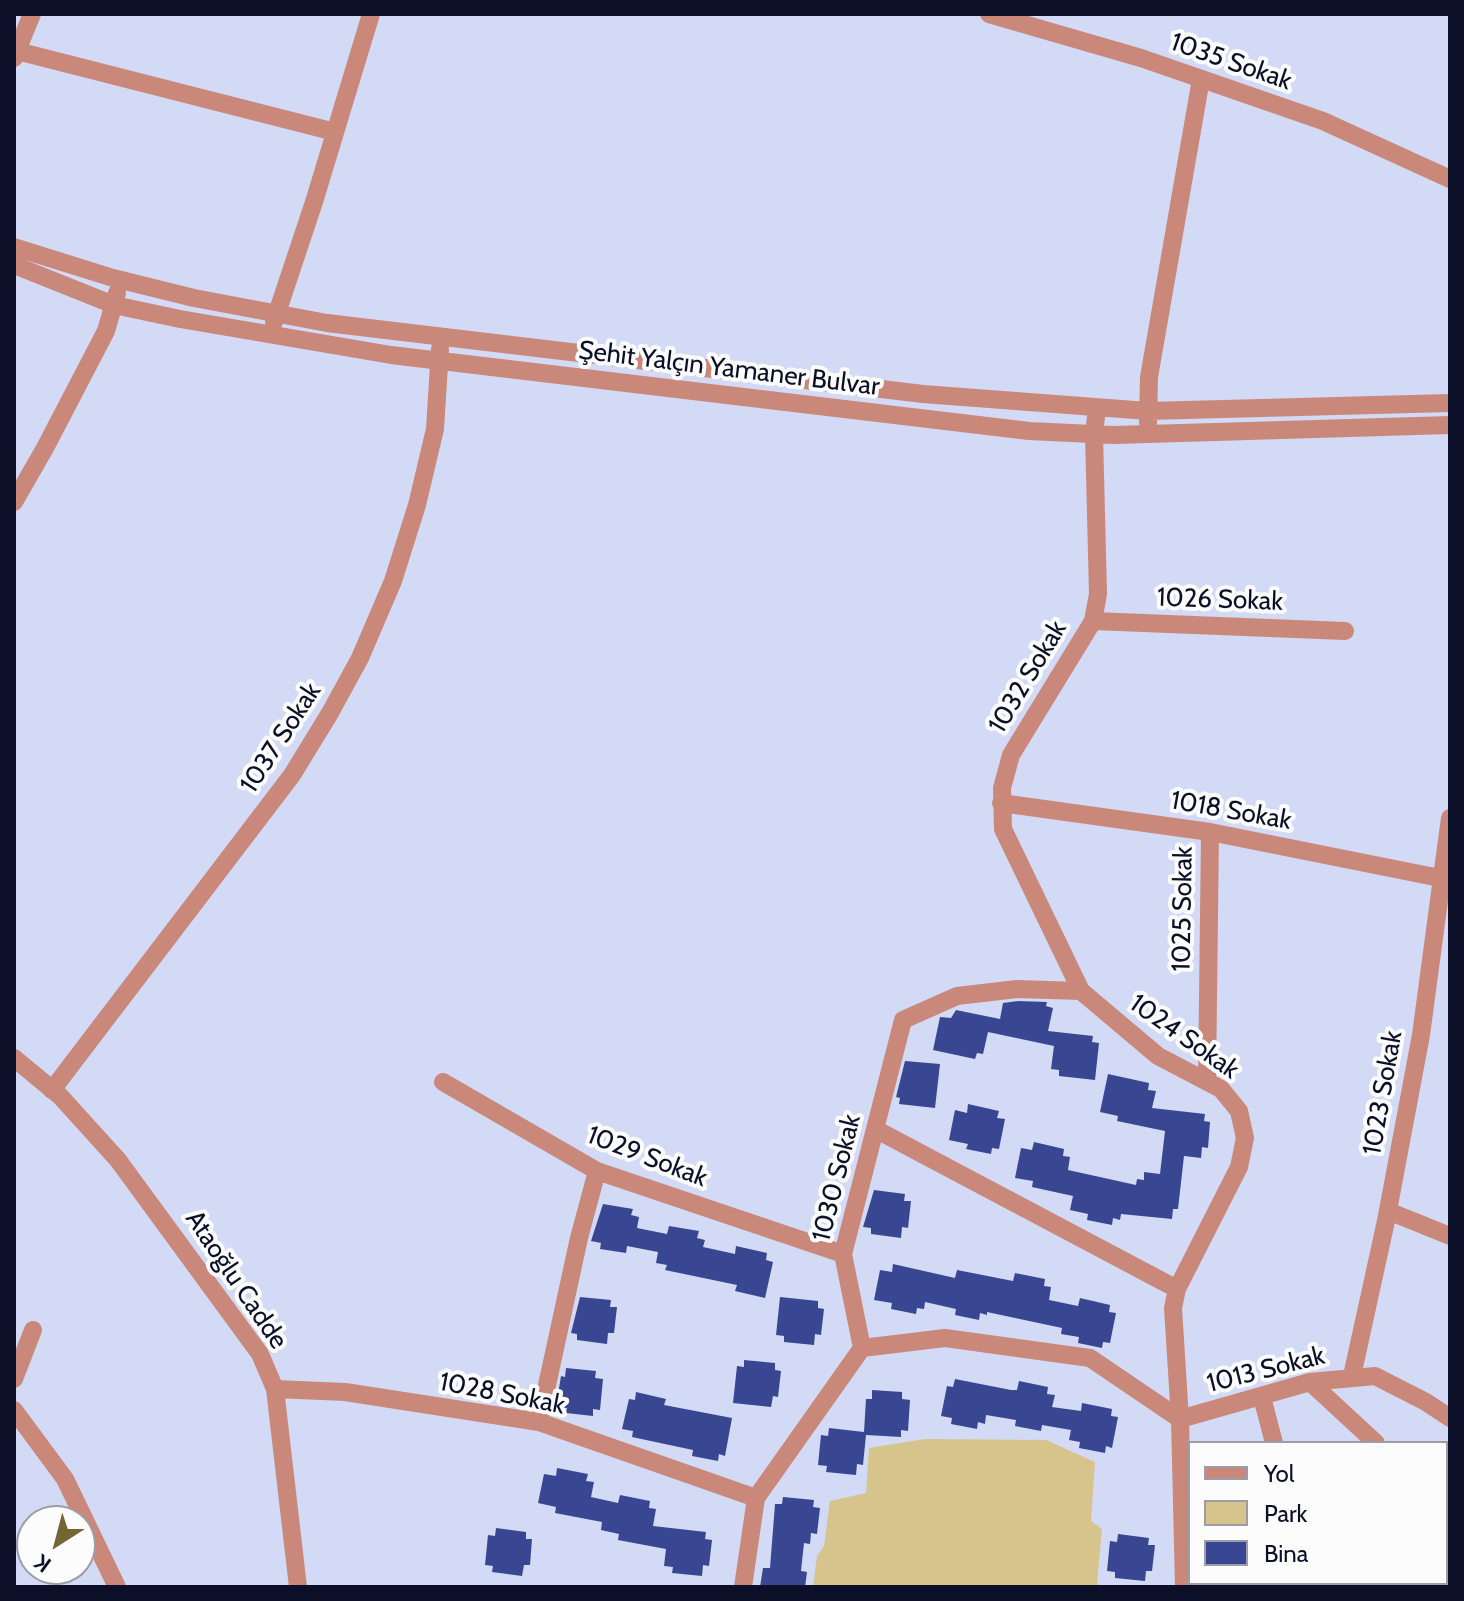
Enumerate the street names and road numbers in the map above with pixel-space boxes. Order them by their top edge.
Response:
street label: 1035 Sokak [1166,27,1296,97]
street label: Şehit Yalçın Yamaner Bulvar [577,335,881,403]
street label: 1026 Sokak [1156,582,1284,618]
street label: 1032 Sokak [982,615,1074,739]
street label: 1037 Sokak [234,677,328,799]
street label: 1018 Sokak [1168,785,1294,837]
street label: 1025 Sokak [1166,846,1200,972]
street label: 1024 Sokak [1123,988,1245,1086]
street label: 1023 Sokak [1357,1029,1409,1157]
street label: 1030 Sokak [806,1111,868,1245]
street label: 1029 Sokak [583,1120,711,1194]
street label: Ataoğlu Cadde [178,1205,294,1355]
street label: 1013 Sokak [1204,1340,1328,1400]
street label: 1028 Sokak [437,1367,567,1421]

